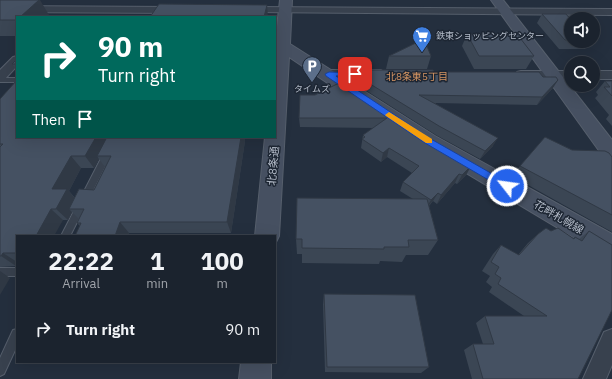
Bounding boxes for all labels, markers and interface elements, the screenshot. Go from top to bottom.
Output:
map controls [564,12,600,92]
button: sound [564,12,600,48]
supermarket icon: 鉄東ショッピングセンター [411,25,433,53]
text: 90 m [98,28,163,65]
place label: 鉄東ショッピングセンター [436,30,544,41]
icon: right [32,32,84,84]
parking icon: タイムズ [301,55,323,83]
button: search [564,56,600,92]
pin [338,57,372,91]
icon: arrive [344,63,366,85]
text: Turn right [98,64,176,87]
district label: 北8条東5丁目 [386,70,448,83]
place label: タイムズ [294,83,330,94]
icon: arrive [74,108,96,130]
text: Then [32,110,66,129]
street label: 北8条通 [264,146,282,186]
position arrow [486,165,528,207]
street label: 花畔札幌線 [532,197,586,237]
text: 22:22 [48,245,114,277]
text: 1 [150,245,164,277]
text: 100 [200,245,244,277]
text: Arrival [62,275,100,292]
text: min [146,275,168,292]
text: m [216,275,228,292]
icon: right [32,318,54,340]
text: Turn right [66,320,135,339]
text: 90 m [225,320,260,339]

